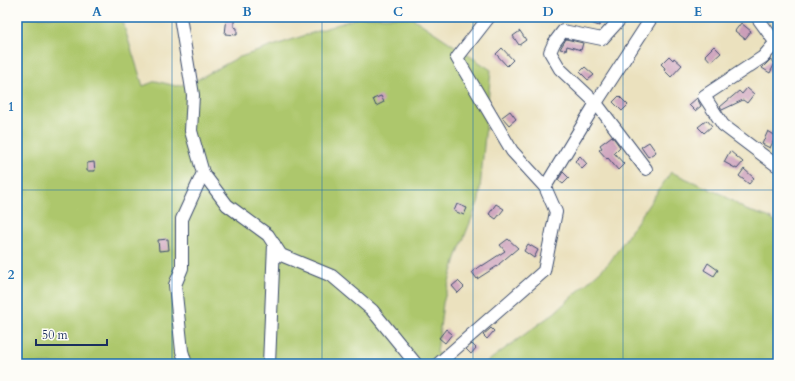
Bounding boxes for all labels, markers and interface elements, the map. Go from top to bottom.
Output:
text: A [92,3,102,21]
text: B [242,3,252,21]
text: C [393,3,403,21]
text: D [542,3,554,21]
text: E [694,3,702,21]
text: 1 [8,98,14,116]
text: 2 [8,266,15,284]
scale bar [36,321,107,347]
text: 50 m [42,327,69,343]

